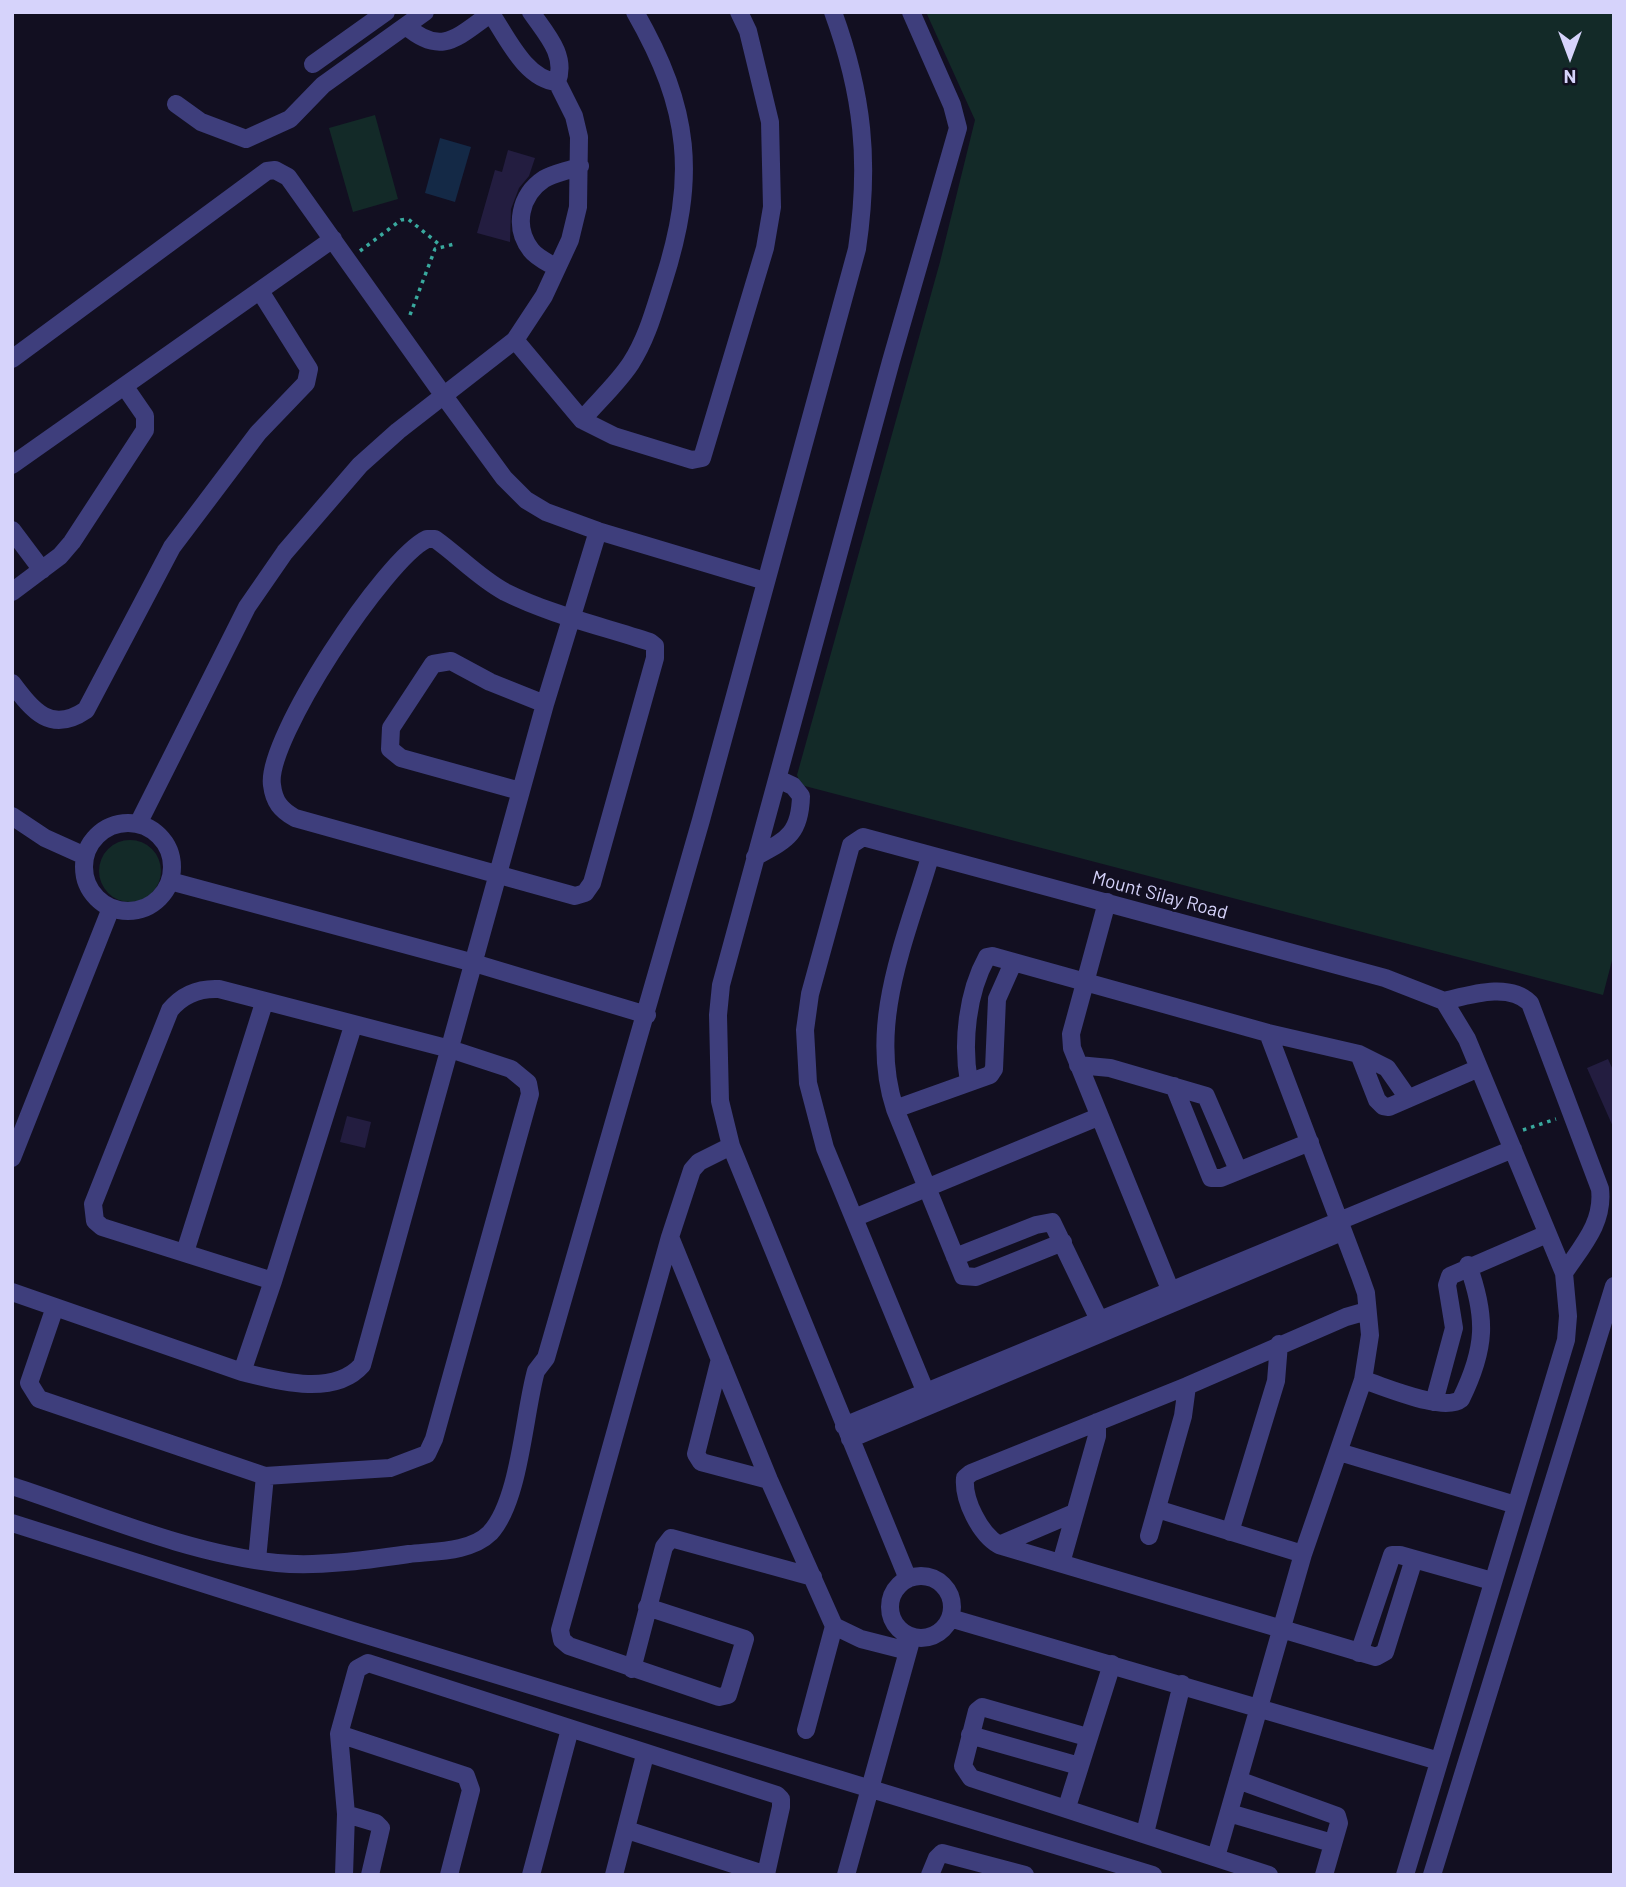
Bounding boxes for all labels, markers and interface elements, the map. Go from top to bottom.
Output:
north arrow [1535,21,1605,91]
text: N [1564,66,1576,89]
street label: Mount Silay Road [1090,866,1230,924]

